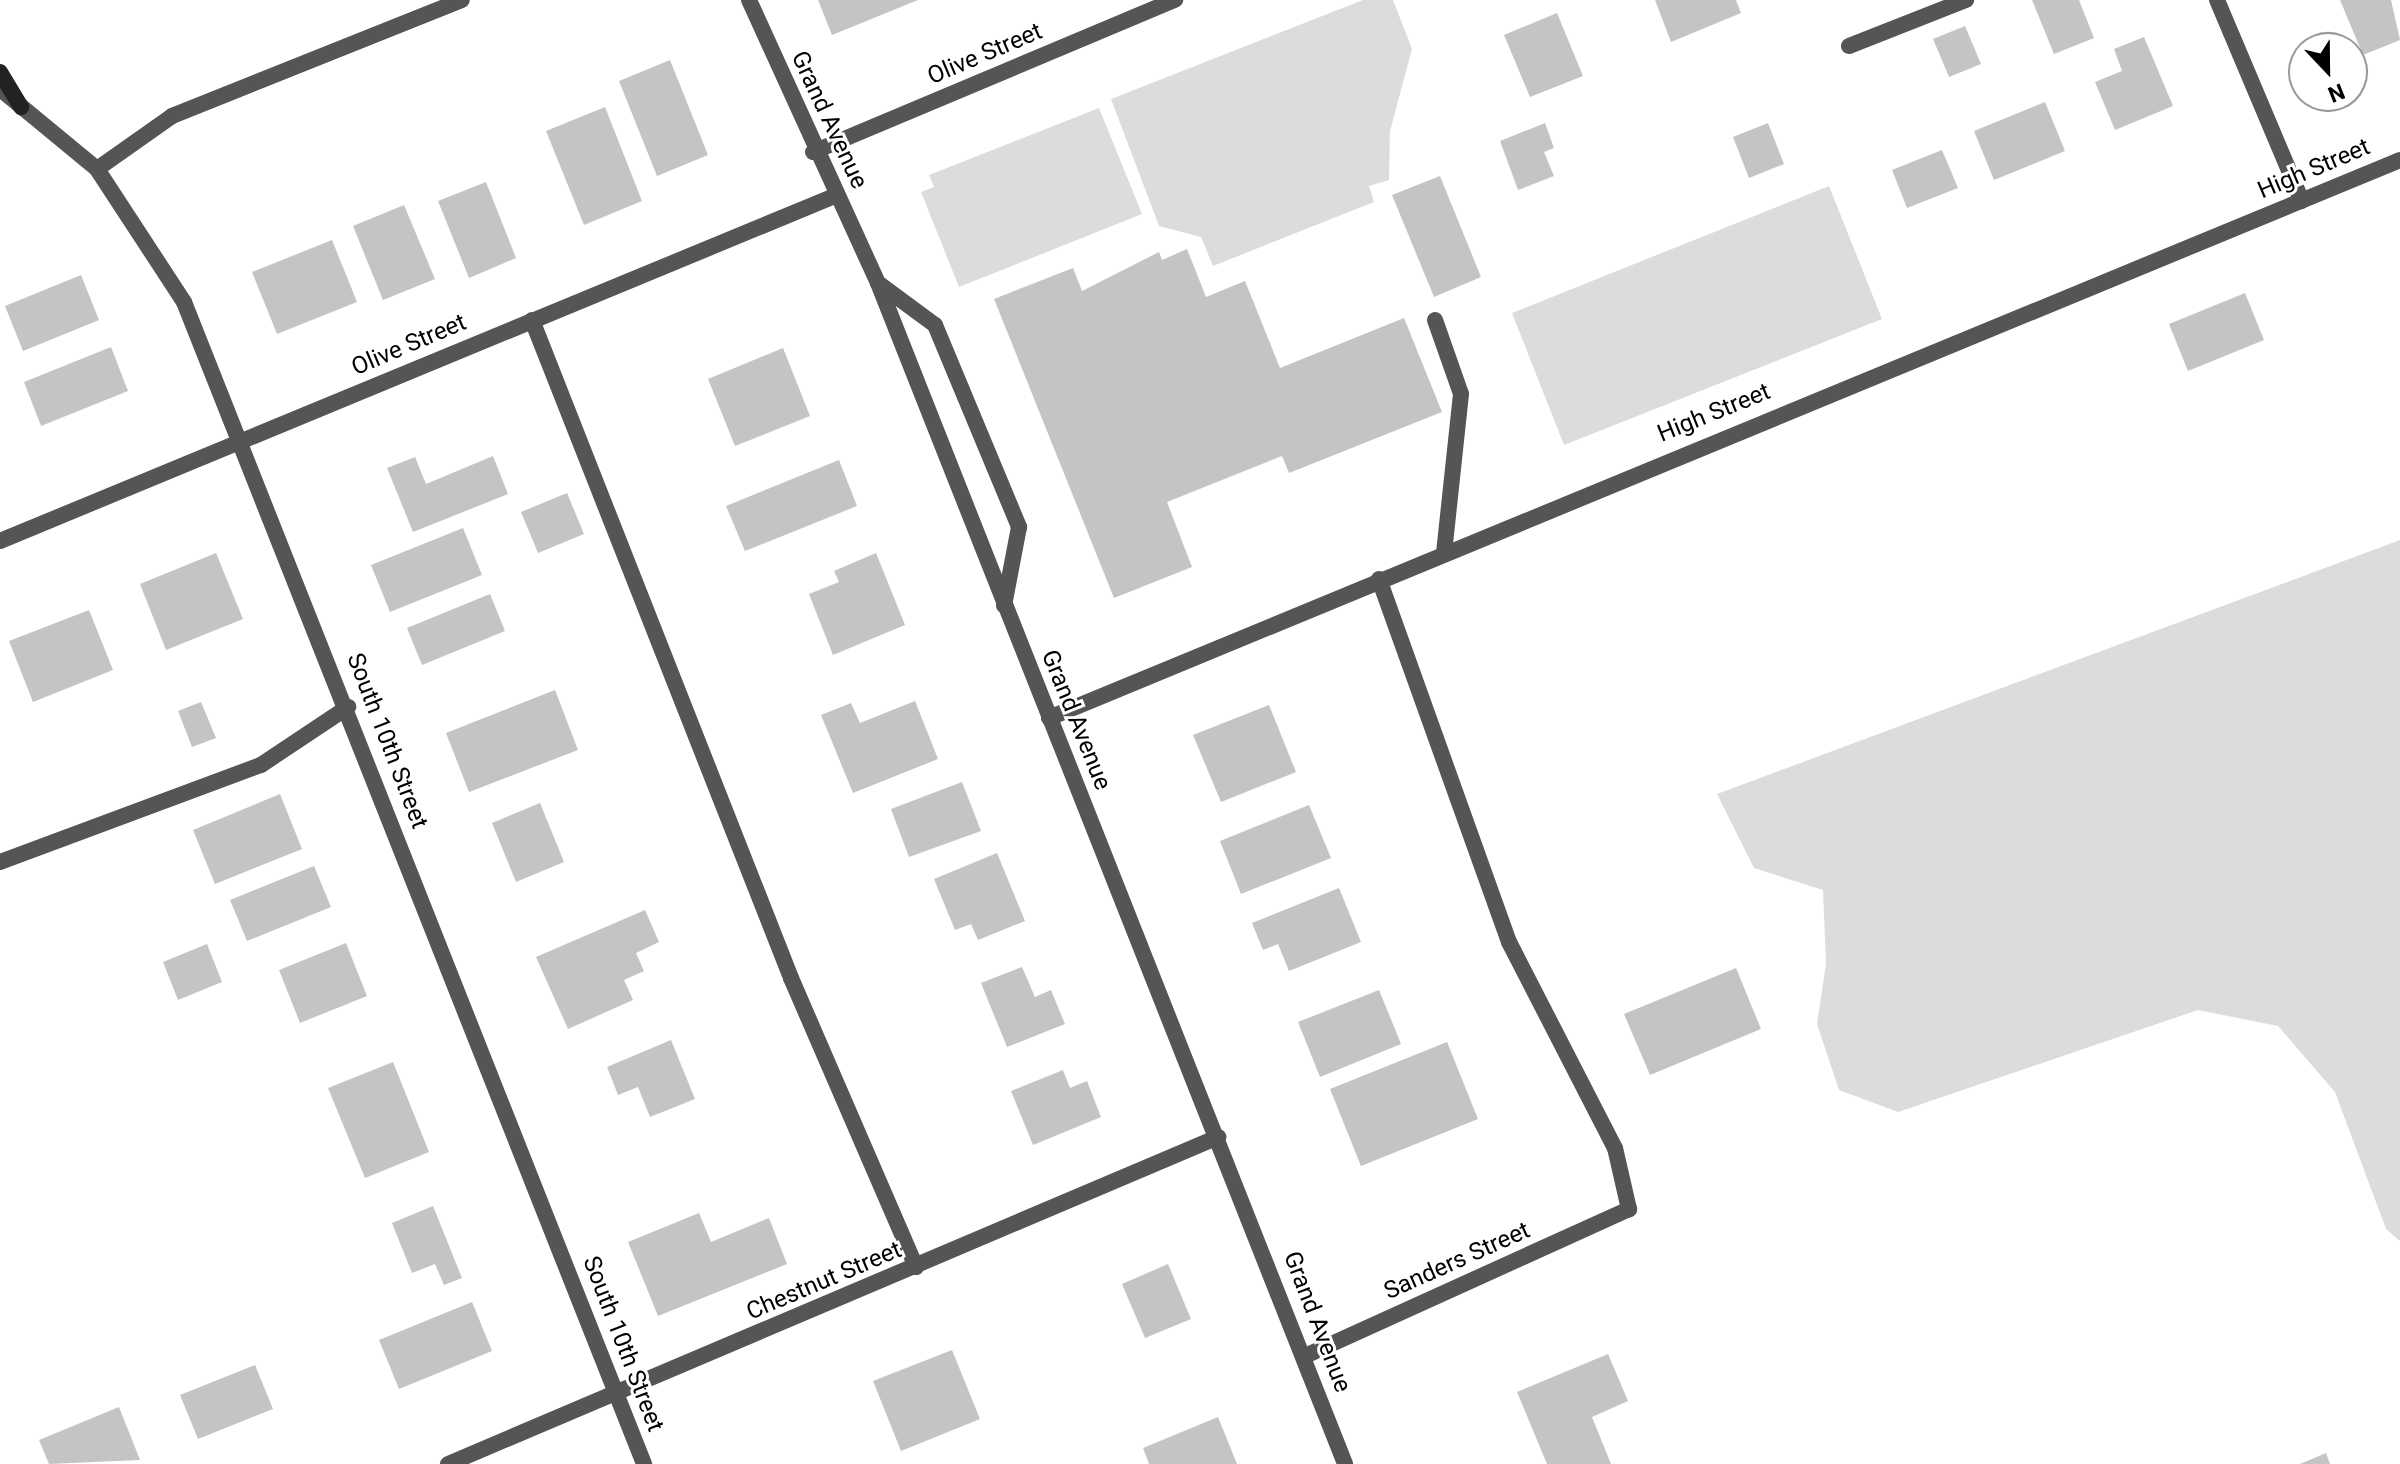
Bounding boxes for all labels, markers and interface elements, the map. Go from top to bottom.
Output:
street label: Olive Street [923,17,1047,91]
north arrow [2288,32,2368,112]
street label: Grand Avenue [785,47,873,193]
text: N [2325,78,2348,107]
street label: High Street [2254,133,2374,205]
street label: Olive Street [347,308,471,382]
street label: High Street [1653,377,1775,449]
street label: Grand Avenue [1035,646,1117,794]
street label: South 10th Street [340,649,434,833]
street label: Sanders Street [1380,1216,1534,1306]
street label: Chestnut Street [742,1235,906,1327]
street label: Grand Avenue [1277,1248,1357,1396]
street label: South 10th Street [576,1252,670,1436]

